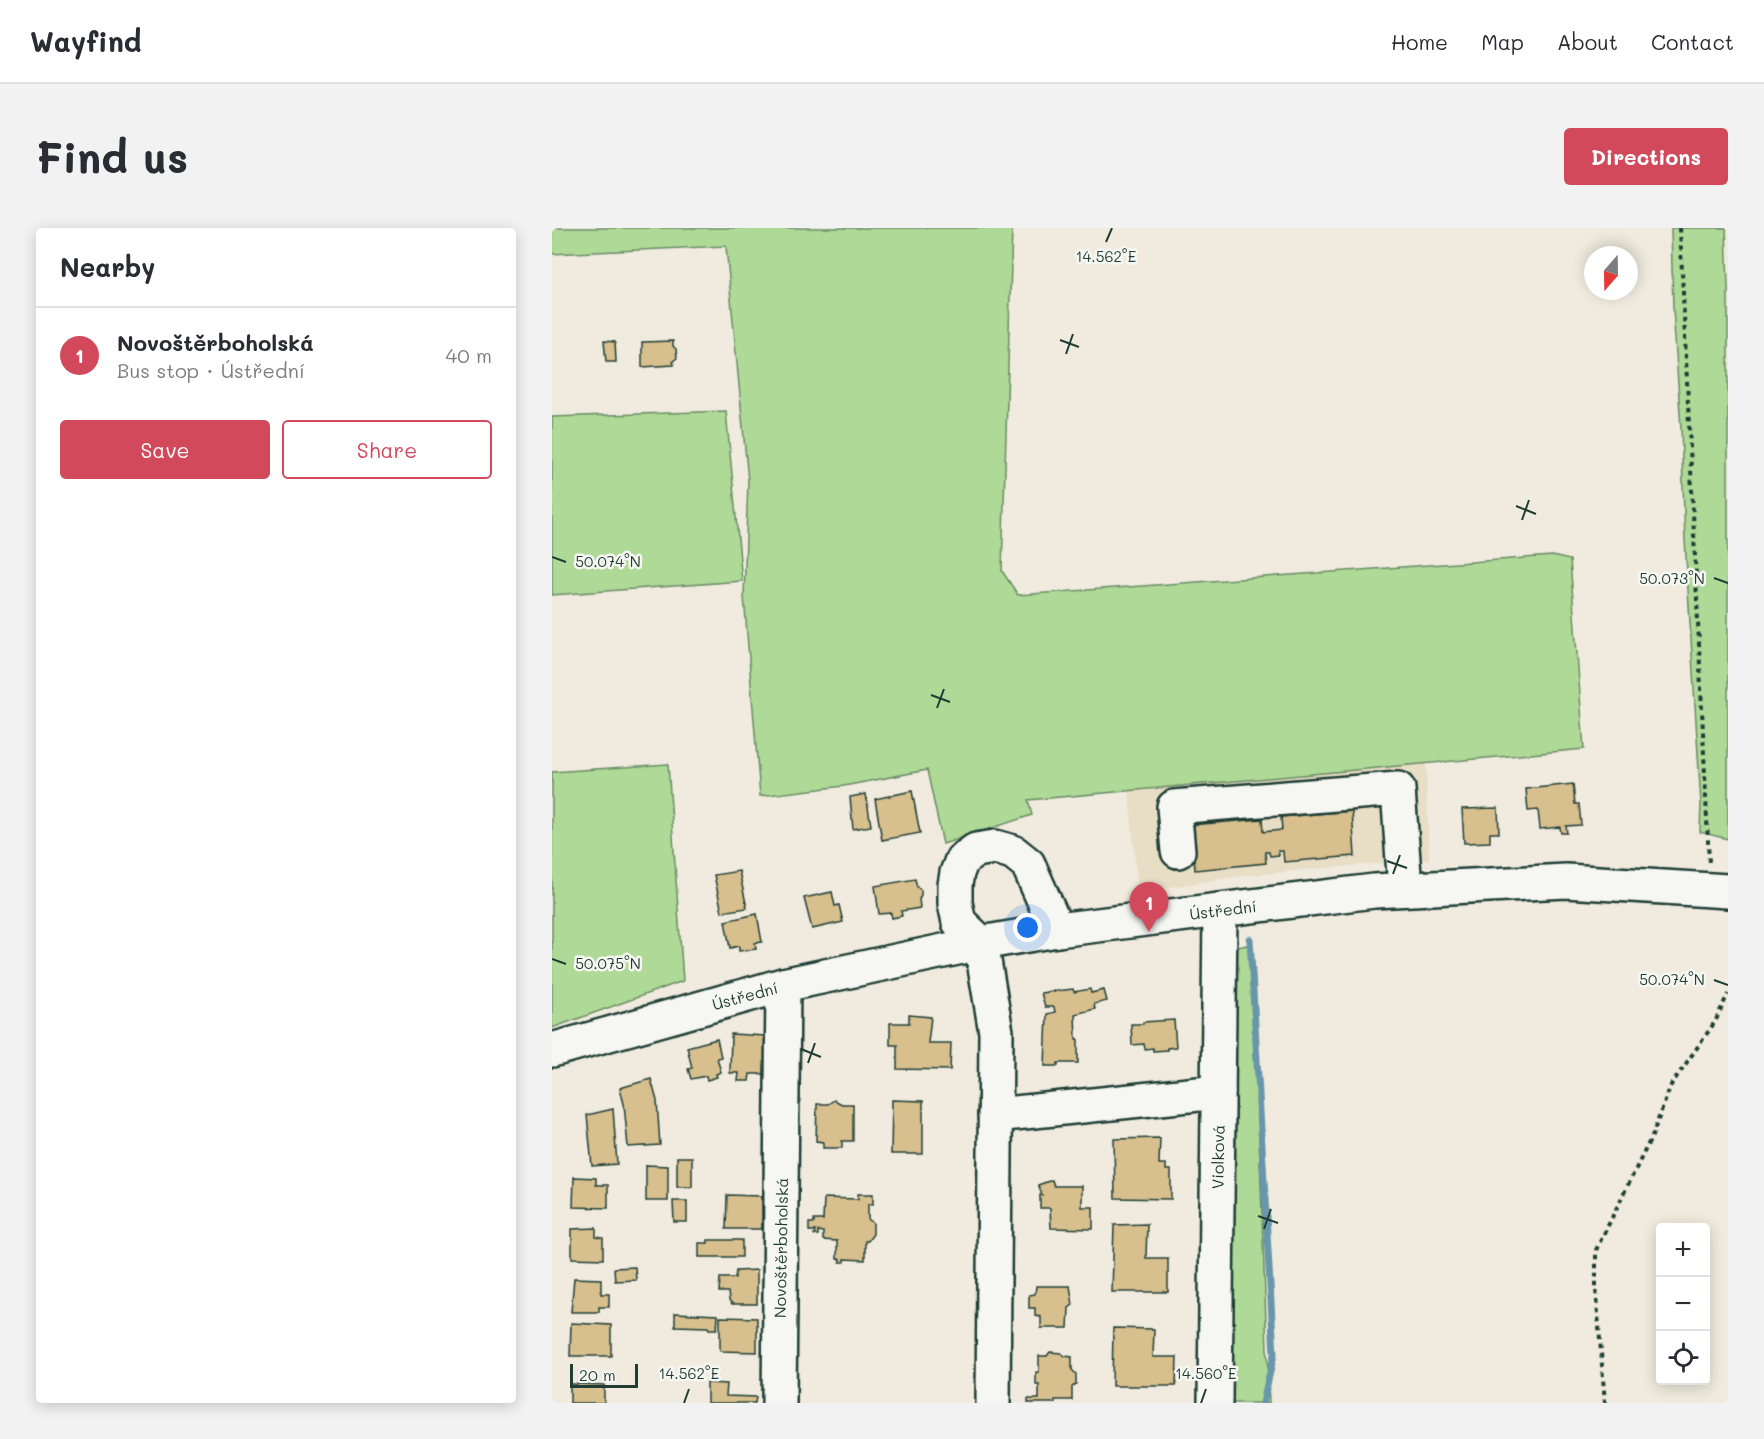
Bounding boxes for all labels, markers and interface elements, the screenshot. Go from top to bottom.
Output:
text: Wayfind [30,23,141,59]
text: Home [1391,28,1448,55]
text: Map [1481,28,1524,55]
text: About [1557,28,1618,55]
text: Contact [1651,28,1734,55]
button: Directions [1564,128,1728,185]
text: Find us [36,129,188,184]
text: 14.562°E [1076,246,1137,266]
north arrow [1584,246,1638,300]
text: Nearby [60,250,155,284]
text: Novoštěrboholská [117,328,314,357]
text: 1 [75,342,84,368]
text: 40 m [446,342,492,368]
text: Bus stop · Ústřední [117,357,305,383]
button: Save [60,420,270,479]
button: Share [282,420,492,479]
text: 50.074°N [575,551,641,571]
text: 50.073°N [1639,568,1705,588]
pin: 1 [1130,882,1168,932]
street label: Ústřední [1188,895,1258,924]
your location [1013,913,1042,942]
text: 50.075°N [575,953,641,973]
text: 50.074°N [1639,969,1705,989]
street label: Ústřední [710,977,780,1014]
street label: Violková [1206,1125,1229,1189]
street label: Novoštěrboholská [769,1178,792,1318]
map controls [1656,1223,1710,1385]
button: + [1656,1223,1710,1277]
button: − [1656,1277,1710,1331]
button: locate [1656,1331,1710,1385]
scale bar [570,1361,638,1388]
text: 14.562°E [659,1363,720,1383]
text: 14.560°E [1175,1363,1237,1383]
text: 20 m [579,1364,616,1385]

